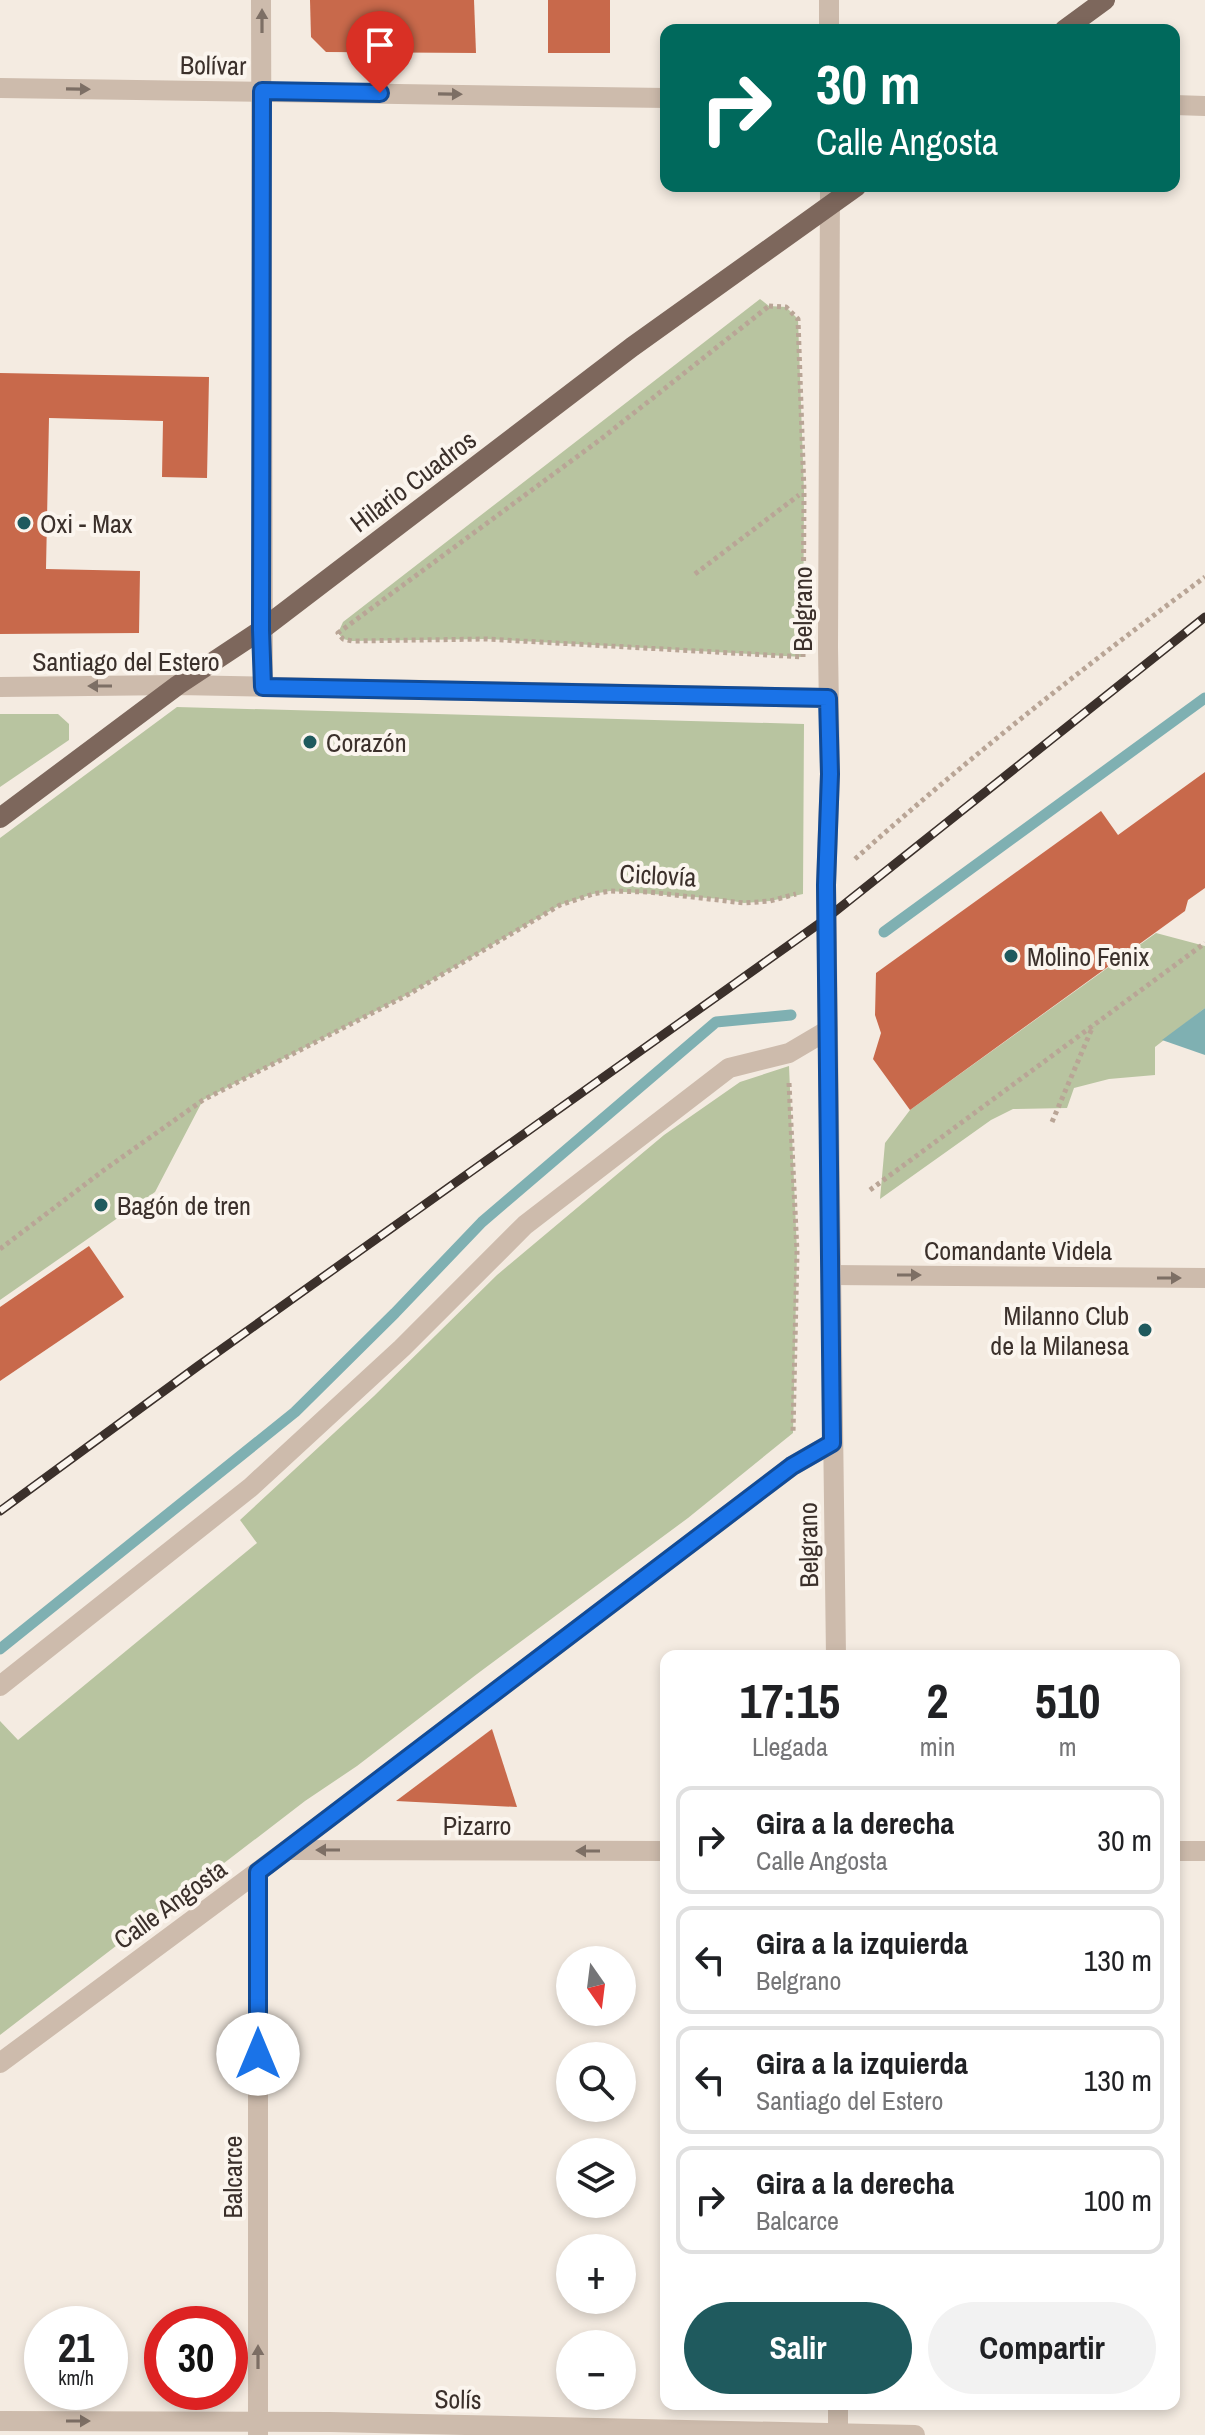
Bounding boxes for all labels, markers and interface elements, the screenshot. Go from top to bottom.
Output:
one-way arrow [256,8,268,33]
pin [346,11,414,93]
icon: arrive [358,23,402,67]
text: 30 m [816,46,921,121]
street label: Bolívar [180,47,246,83]
icon: right [684,56,788,160]
one-way arrow [66,82,91,95]
one-way arrow [438,88,463,100]
text: Calle Angosta [816,118,998,166]
street label: Hilario Cuadros [343,422,483,540]
place label: Oxi - Max [40,506,133,541]
marker: Oxi - Max [15,514,33,532]
street label: Belgrano [785,566,820,652]
street label: Santiago del Estero [32,644,220,679]
one-way arrow [87,680,112,692]
place label: Corazón [326,725,407,760]
marker: Corazón [301,733,319,751]
street label: Ciclovía [619,856,698,894]
place label: Molino Fenix [1027,939,1150,974]
marker: Molino Fenix [1002,947,1020,965]
place label: Bagón de tren [117,1188,251,1223]
marker: Bagón de tren [92,1196,110,1214]
street label: Comandante Videla [924,1233,1112,1268]
one-way arrow [897,1269,922,1281]
one-way arrow [1157,1271,1182,1284]
place label: Milanno Club de la Milanesa [990,1298,1129,1363]
marker: Milanno Club de la Milanesa [1136,1321,1154,1339]
street label: Belgrano [790,1502,826,1588]
text: 17:15 [740,1668,840,1733]
text: 2 [927,1668,948,1733]
text: 510 [1035,1668,1100,1733]
text: Llegada [752,1729,828,1764]
text: min [920,1729,955,1764]
text: m [1059,1729,1077,1764]
text: Gira a la derecha [756,1803,954,1843]
street label: Pizarro [443,1808,511,1843]
icon: right [688,1818,732,1862]
text: 30 m [1097,1820,1152,1860]
text: Calle Angosta [756,1843,888,1878]
one-way arrow [315,1844,340,1856]
one-way arrow [575,1845,600,1857]
street label: Calle Angosta [106,1851,234,1957]
text: Gira a la izquierda [756,1923,968,1963]
icon: left [688,1938,732,1982]
text: 130 m [1084,1940,1152,1980]
north arrow [556,1946,636,2026]
map controls [556,1946,636,2410]
text: Belgrano [756,1963,841,1998]
position arrow [216,2012,300,2096]
button: search [556,2042,636,2122]
text: Gira a la izquierda [756,2043,968,2083]
icon: left [688,2058,732,2102]
text: 130 m [1084,2060,1152,2100]
text: Santiago del Estero [756,2083,943,2118]
street label: Balcarce [215,2136,250,2218]
button: layers [556,2138,636,2218]
text: Gira a la derecha [756,2163,954,2203]
icon: right [688,2178,732,2222]
text: 100 m [1084,2180,1152,2220]
text: Balcarce [756,2203,839,2238]
button: + [556,2234,636,2314]
button: Salir [684,2302,912,2394]
button: Compartir [928,2302,1156,2394]
speed limit sign: 30 [144,2306,248,2410]
text: 21 [58,2321,94,2374]
button: − [556,2330,636,2410]
one-way arrow [252,2344,264,2369]
text: km/h [58,2364,94,2391]
street label: Solís [434,2381,482,2417]
one-way arrow [66,2415,91,2427]

